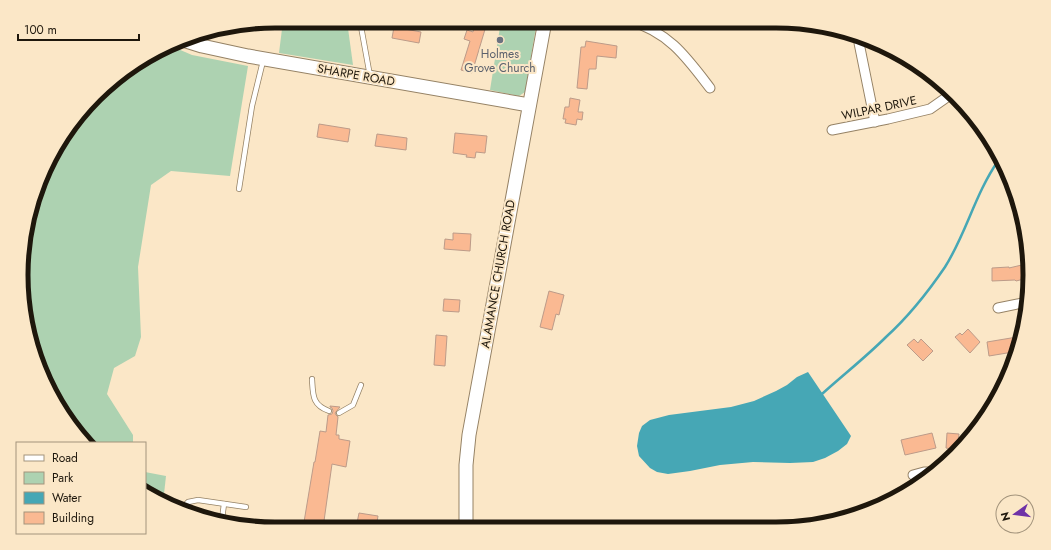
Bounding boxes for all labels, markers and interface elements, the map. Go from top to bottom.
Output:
scale bar [18,16,139,42]
text: 100 m [24,21,57,39]
marker: Holmes Grove Church [495,35,505,45]
place label: Holmes Grove Church [464,45,536,77]
street label: SHARPE ROAD [316,59,396,91]
street label: WILPAR DRIVE [840,91,918,125]
street label: ALAMANCE CHURCH ROAD [476,198,520,350]
legend [16,442,146,534]
text: Road [52,449,78,467]
text: Park [52,469,74,487]
text: Water [52,489,83,507]
north arrow [995,494,1035,534]
text: Building [52,509,94,527]
text: N [996,510,1014,523]

